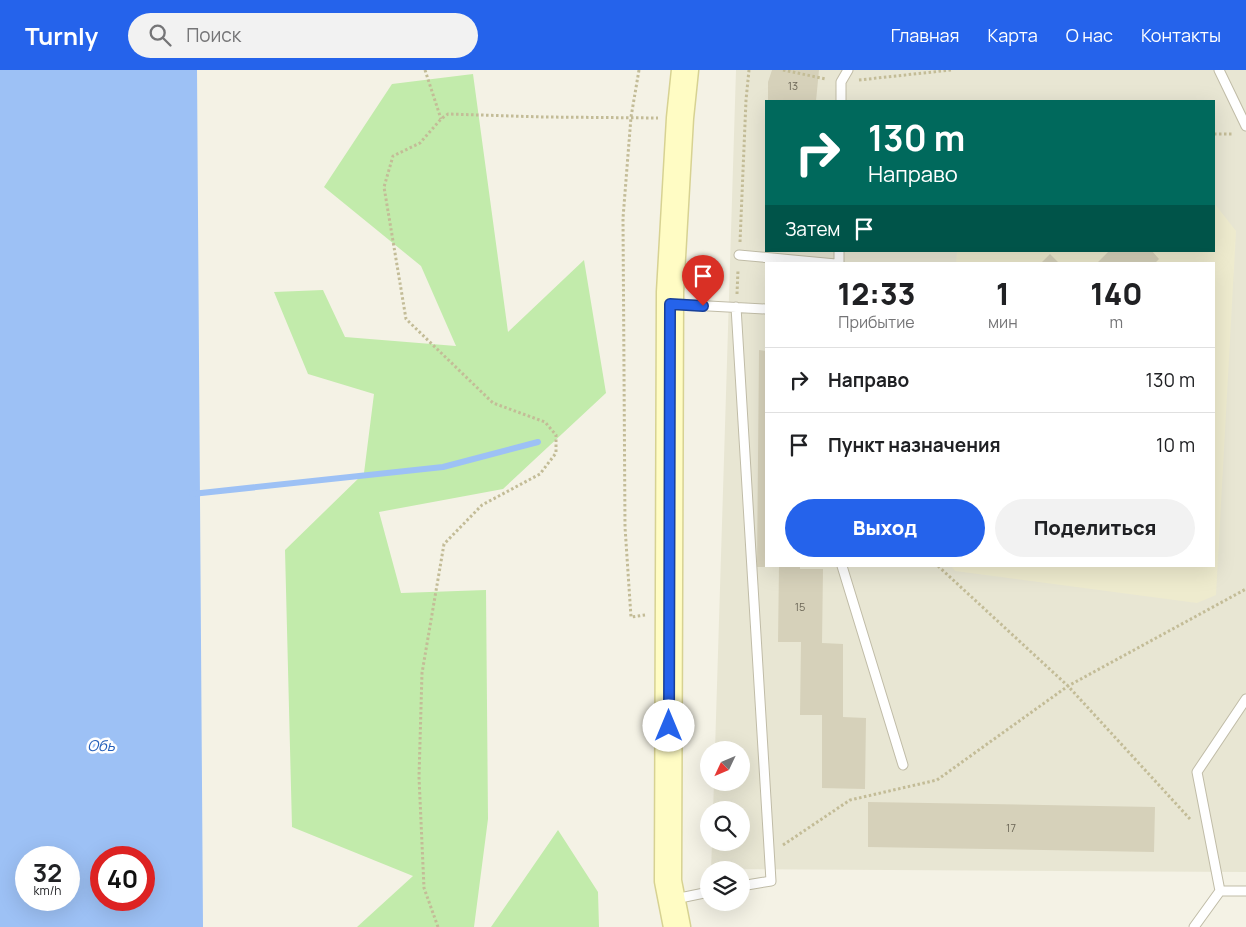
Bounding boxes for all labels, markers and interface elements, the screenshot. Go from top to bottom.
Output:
search box [128,13,478,58]
text: Turnly [25,19,98,52]
icon: search [146,21,174,49]
text: Поиск [186,22,241,48]
text: Главная [891,23,960,47]
text: Карта [988,23,1038,47]
text: О нас [1066,23,1113,47]
text: Контакты [1141,23,1221,47]
house number: 13 [788,78,798,93]
text: 130 m [868,114,965,162]
icon: right [785,120,850,185]
text: Направо [868,159,958,189]
icon: arrive [850,215,878,243]
text: Затем [785,216,840,242]
pin [682,255,724,306]
icon: arrive [689,262,717,290]
text: 12:33 [838,273,915,314]
text: 1 [996,273,1010,314]
text: 140 [1090,273,1142,314]
text: Прибытие [838,311,915,333]
text: мин [988,311,1018,333]
text: m [1110,311,1123,333]
icon: right [785,366,813,394]
text: Направо [828,367,909,393]
text: 130 m [1146,367,1195,393]
icon: arrive [785,431,813,459]
text: Пункт назначения [828,432,1001,458]
text: 10 m [1156,432,1195,458]
button: Выход [785,499,985,557]
button: Поделиться [995,499,1195,557]
house number: 15 [795,599,805,614]
position arrow [642,699,694,751]
water label: Обь [87,735,116,756]
north arrow [700,741,750,791]
map controls [700,741,750,911]
button: search [700,801,750,851]
house number: 17 [1006,820,1016,835]
speed limit sign: 40 [90,846,155,911]
text: 32 [33,855,62,890]
button: layers [700,861,750,911]
text: km/h [34,882,61,899]

